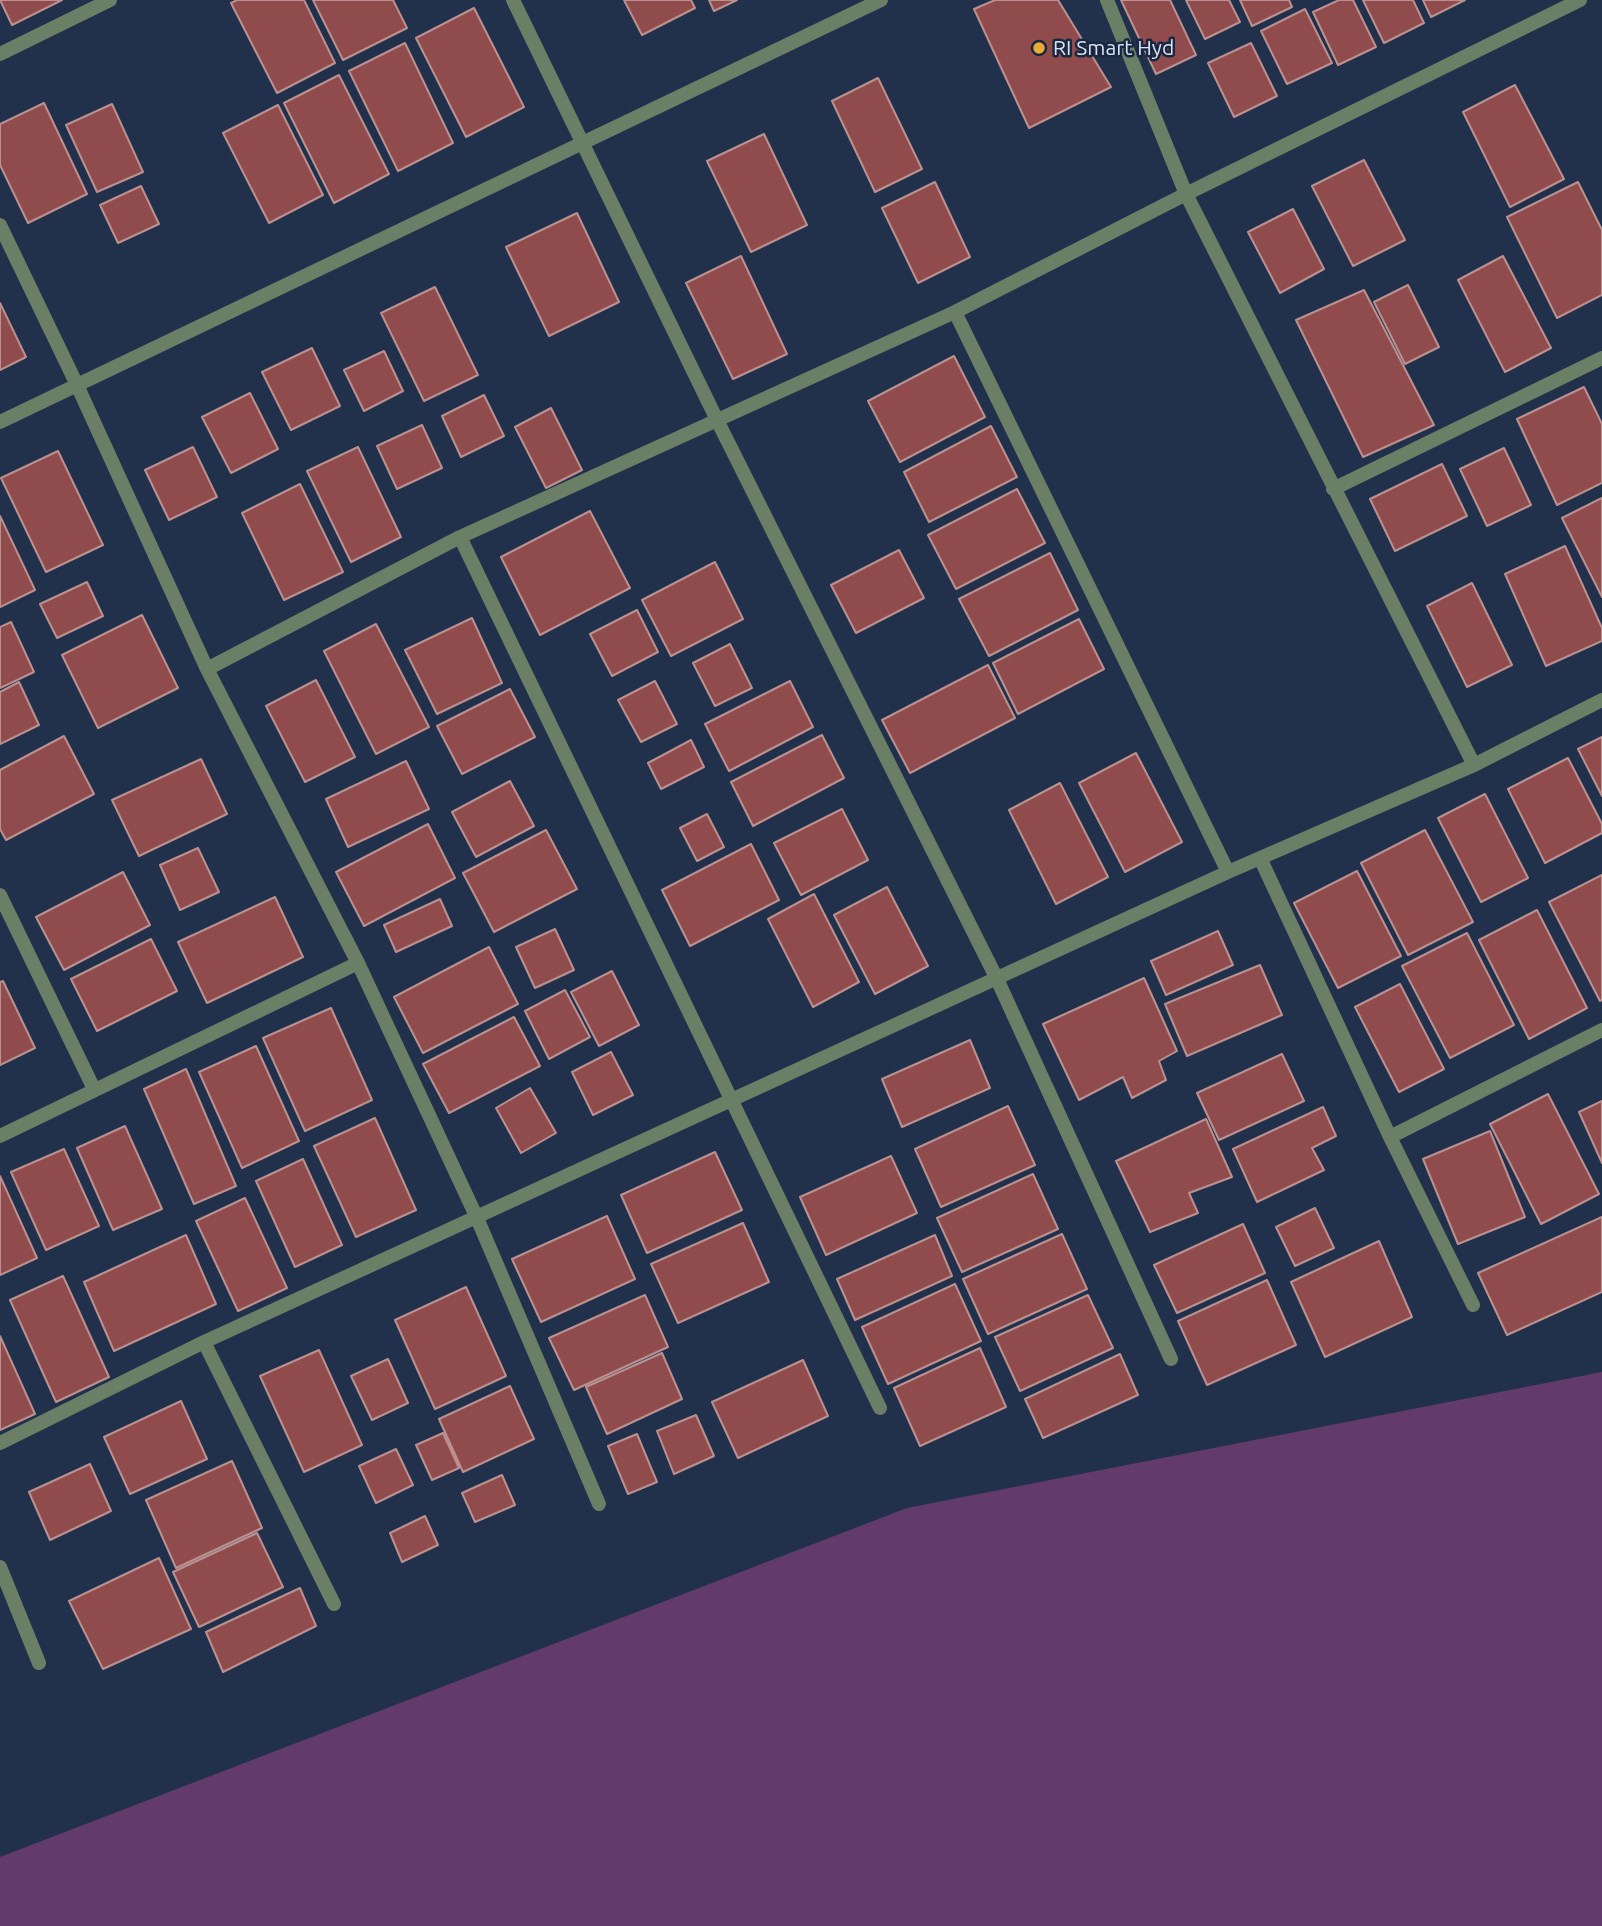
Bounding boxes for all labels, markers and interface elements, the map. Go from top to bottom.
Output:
place label: RI Smart Hyd [1053,35,1174,61]
marker: RI Smart Hyd [1031,40,1047,56]

